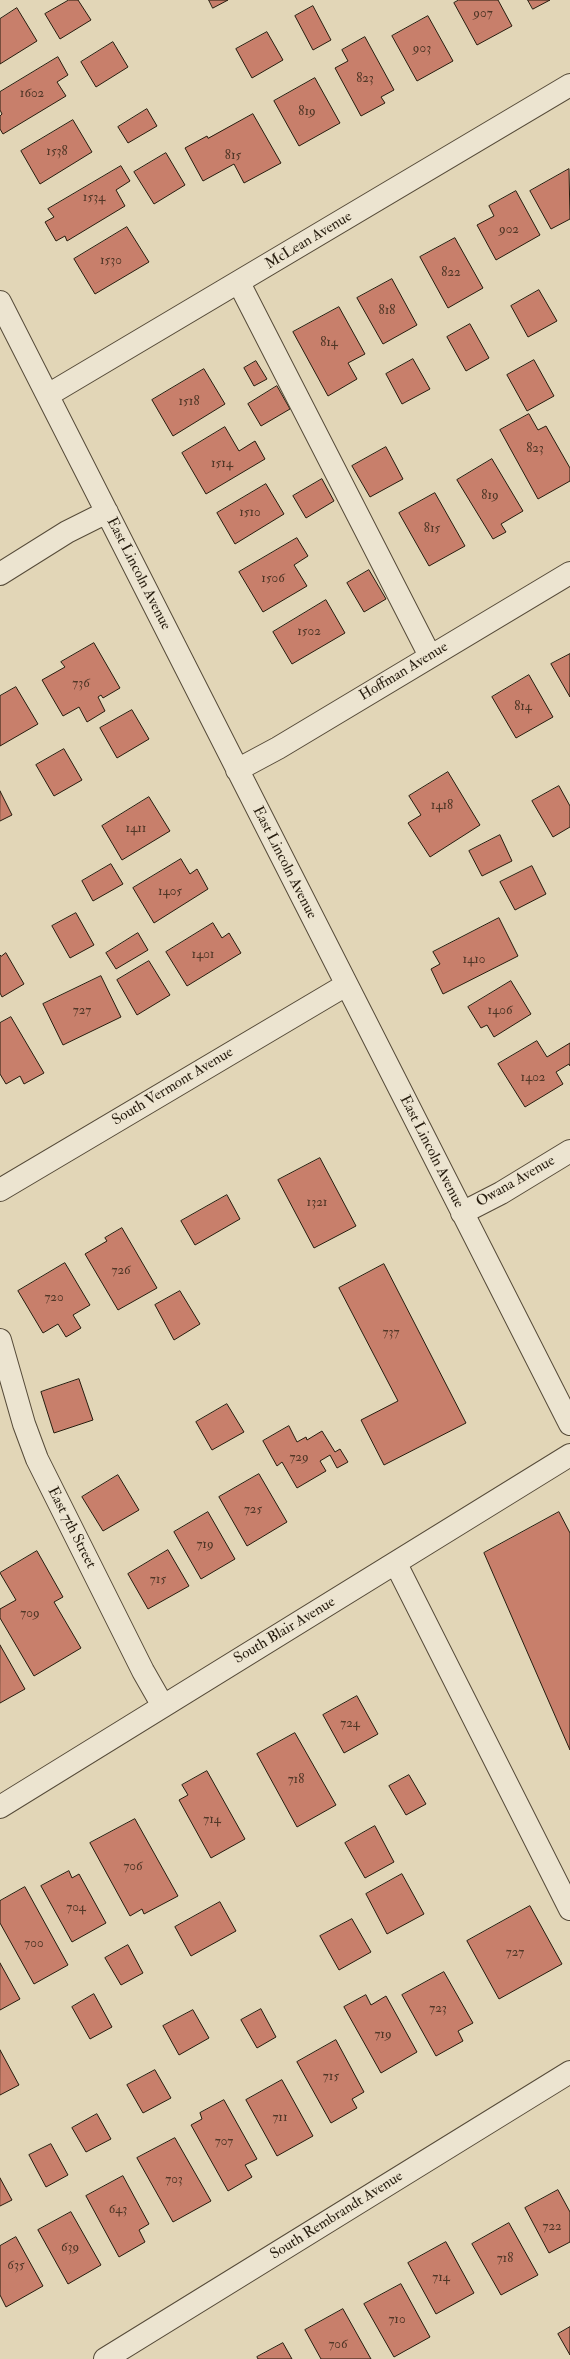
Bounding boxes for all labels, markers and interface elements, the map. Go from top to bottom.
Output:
house number: 907 [473,6,493,22]
house number: 903 [413,41,431,57]
house number: 823 [356,71,374,87]
house number: 1602 [20,86,44,102]
house number: 819 [298,104,316,120]
house number: 1538 [46,144,68,160]
house number: 815 [225,148,241,164]
house number: 1534 [83,190,105,206]
street label: McLean Avenue [262,208,356,274]
house number: 902 [499,222,519,238]
house number: 1530 [100,253,122,269]
house number: 822 [441,265,461,281]
house number: 818 [379,303,395,319]
house number: 814 [320,335,338,351]
house number: 1518 [178,394,200,410]
house number: 823 [526,441,544,457]
house number: 1514 [211,456,233,472]
house number: 819 [481,488,499,504]
house number: 1510 [239,505,261,521]
street label: East Lincoln Avenue [102,515,174,633]
house number: 815 [424,521,440,537]
house number: 1506 [261,571,285,587]
house number: 1502 [297,624,321,640]
street label: Hoffman Avenue [357,639,451,705]
house number: 736 [72,676,90,692]
house number: 814 [514,699,532,715]
house number: 1418 [431,798,453,814]
street label: East Lincoln Avenue [248,804,320,922]
house number: 1411 [126,821,146,837]
house number: 1405 [158,884,182,900]
house number: 1401 [192,947,214,963]
house number: 1410 [463,952,485,968]
house number: 727 [73,1003,91,1019]
house number: 1406 [488,1003,512,1019]
street label: South Vermont Avenue [109,1044,237,1130]
house number: 1402 [521,1070,545,1086]
street label: East Lincoln Avenue [395,1093,467,1211]
street label: Owana Avenue [473,1152,559,1212]
house number: 1321 [307,1195,327,1211]
house number: 726 [111,1263,131,1279]
house number: 720 [44,1290,64,1306]
house number: 737 [383,1325,399,1341]
house number: 729 [289,1450,309,1466]
street label: East 7th Street [43,1484,99,1572]
house number: 725 [244,1502,262,1518]
house number: 719 [196,1537,214,1553]
house number: 715 [150,1572,166,1588]
street label: South Blair Avenue [231,1594,339,1668]
house number: 709 [20,1606,40,1622]
house number: 724 [340,1716,360,1732]
house number: 718 [288,1772,304,1788]
house number: 714 [203,1812,221,1828]
house number: 706 [123,1859,143,1875]
house number: 704 [66,1900,86,1916]
house number: 700 [24,1936,44,1952]
house number: 727 [506,1945,524,1961]
house number: 723 [429,2001,447,2017]
house number: 719 [374,2027,392,2043]
house number: 715 [323,2069,339,2085]
house number: 711 [272,2110,288,2126]
house number: 707 [215,2134,233,2150]
street label: South Rembrandt Avenue [267,2168,407,2264]
house number: 703 [165,2172,183,2188]
house number: 643 [109,2202,127,2218]
house number: 722 [542,2219,562,2235]
house number: 639 [61,2240,79,2256]
house number: 718 [497,2251,513,2267]
house number: 635 [7,2258,25,2274]
house number: 714 [432,2270,450,2286]
house number: 710 [388,2312,406,2328]
house number: 706 [328,2337,348,2353]

